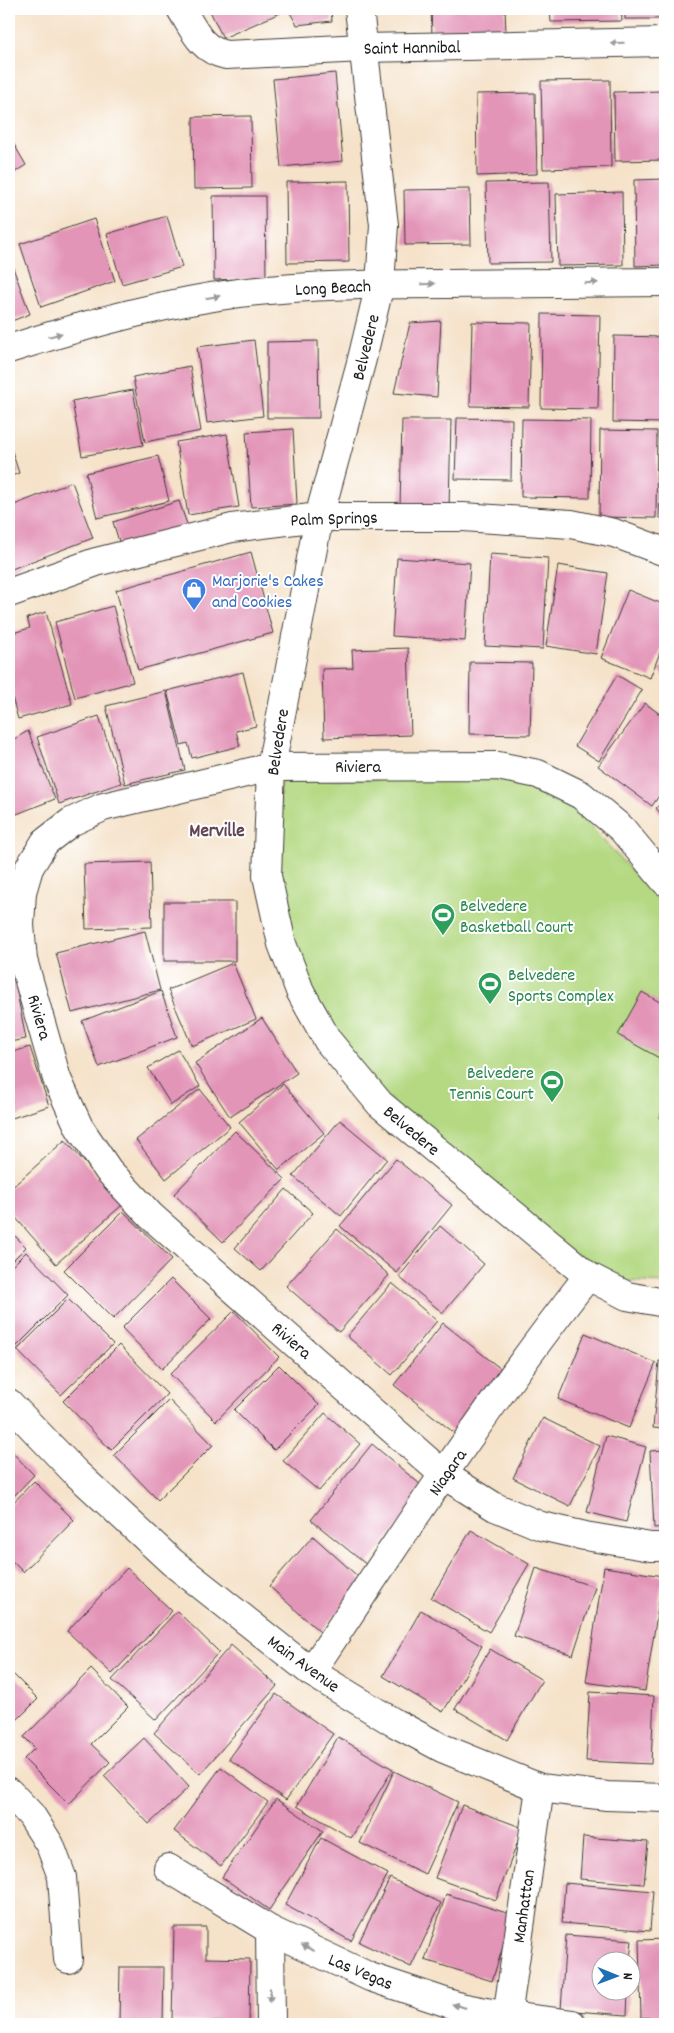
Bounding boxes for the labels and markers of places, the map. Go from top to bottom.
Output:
place label: Marjorie's Cakes and Cookies [212,570,324,616]
shop icon: Marjorie's Cakes and Cookies [181,577,207,611]
place label: Belvedere Basketball Court [460,895,574,941]
sports icon: Belvedere Basketball Court [430,902,456,936]
place label: Belvedere Sports Complex [508,964,614,1010]
sports icon: Belvedere Sports Complex [477,971,503,1005]
place label: Belvedere Tennis Court [449,1062,534,1108]
sports icon: Belvedere Tennis Court [539,1069,565,1103]

